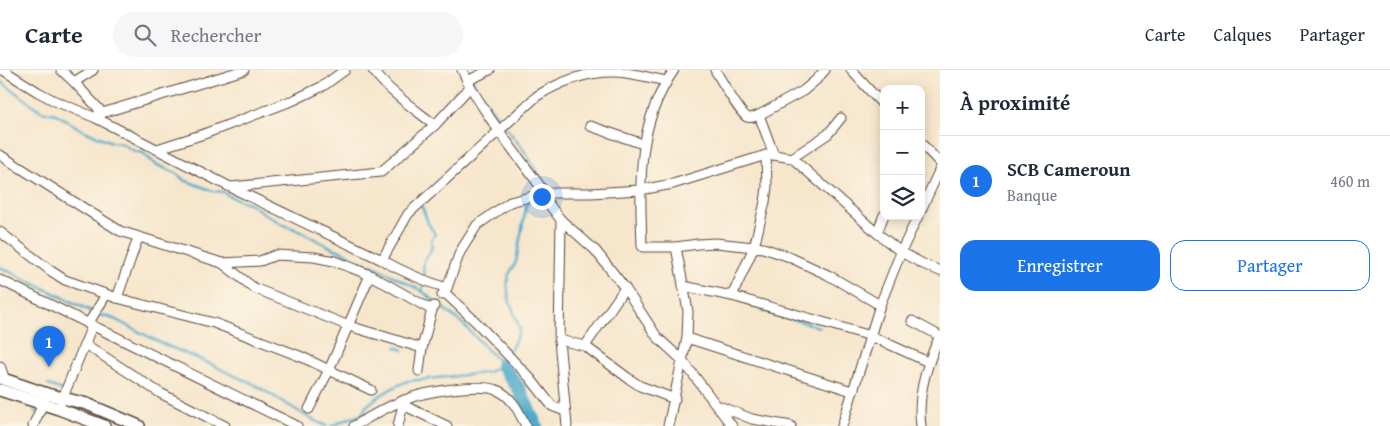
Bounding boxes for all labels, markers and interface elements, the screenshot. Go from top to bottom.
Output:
search box [113,12,463,57]
text: Carte [25,17,83,52]
icon: search [131,21,159,49]
text: Rechercher [171,21,261,49]
text: Carte [1145,21,1186,48]
text: Calques [1214,21,1272,48]
text: Partager [1300,21,1365,48]
map controls [880,85,925,220]
button: + [880,85,925,130]
text: À proximité [960,87,1070,118]
button: − [880,130,925,175]
text: SCB Cameroun [1007,155,1130,183]
text: 1 [972,169,980,193]
text: 460 m [1330,169,1370,193]
button: layers [880,175,925,220]
text: Banque [1007,183,1057,207]
your location [529,184,555,210]
button: Enregistrer [960,240,1160,291]
button: Partager [1170,240,1370,291]
pin: 1 [33,326,65,367]

